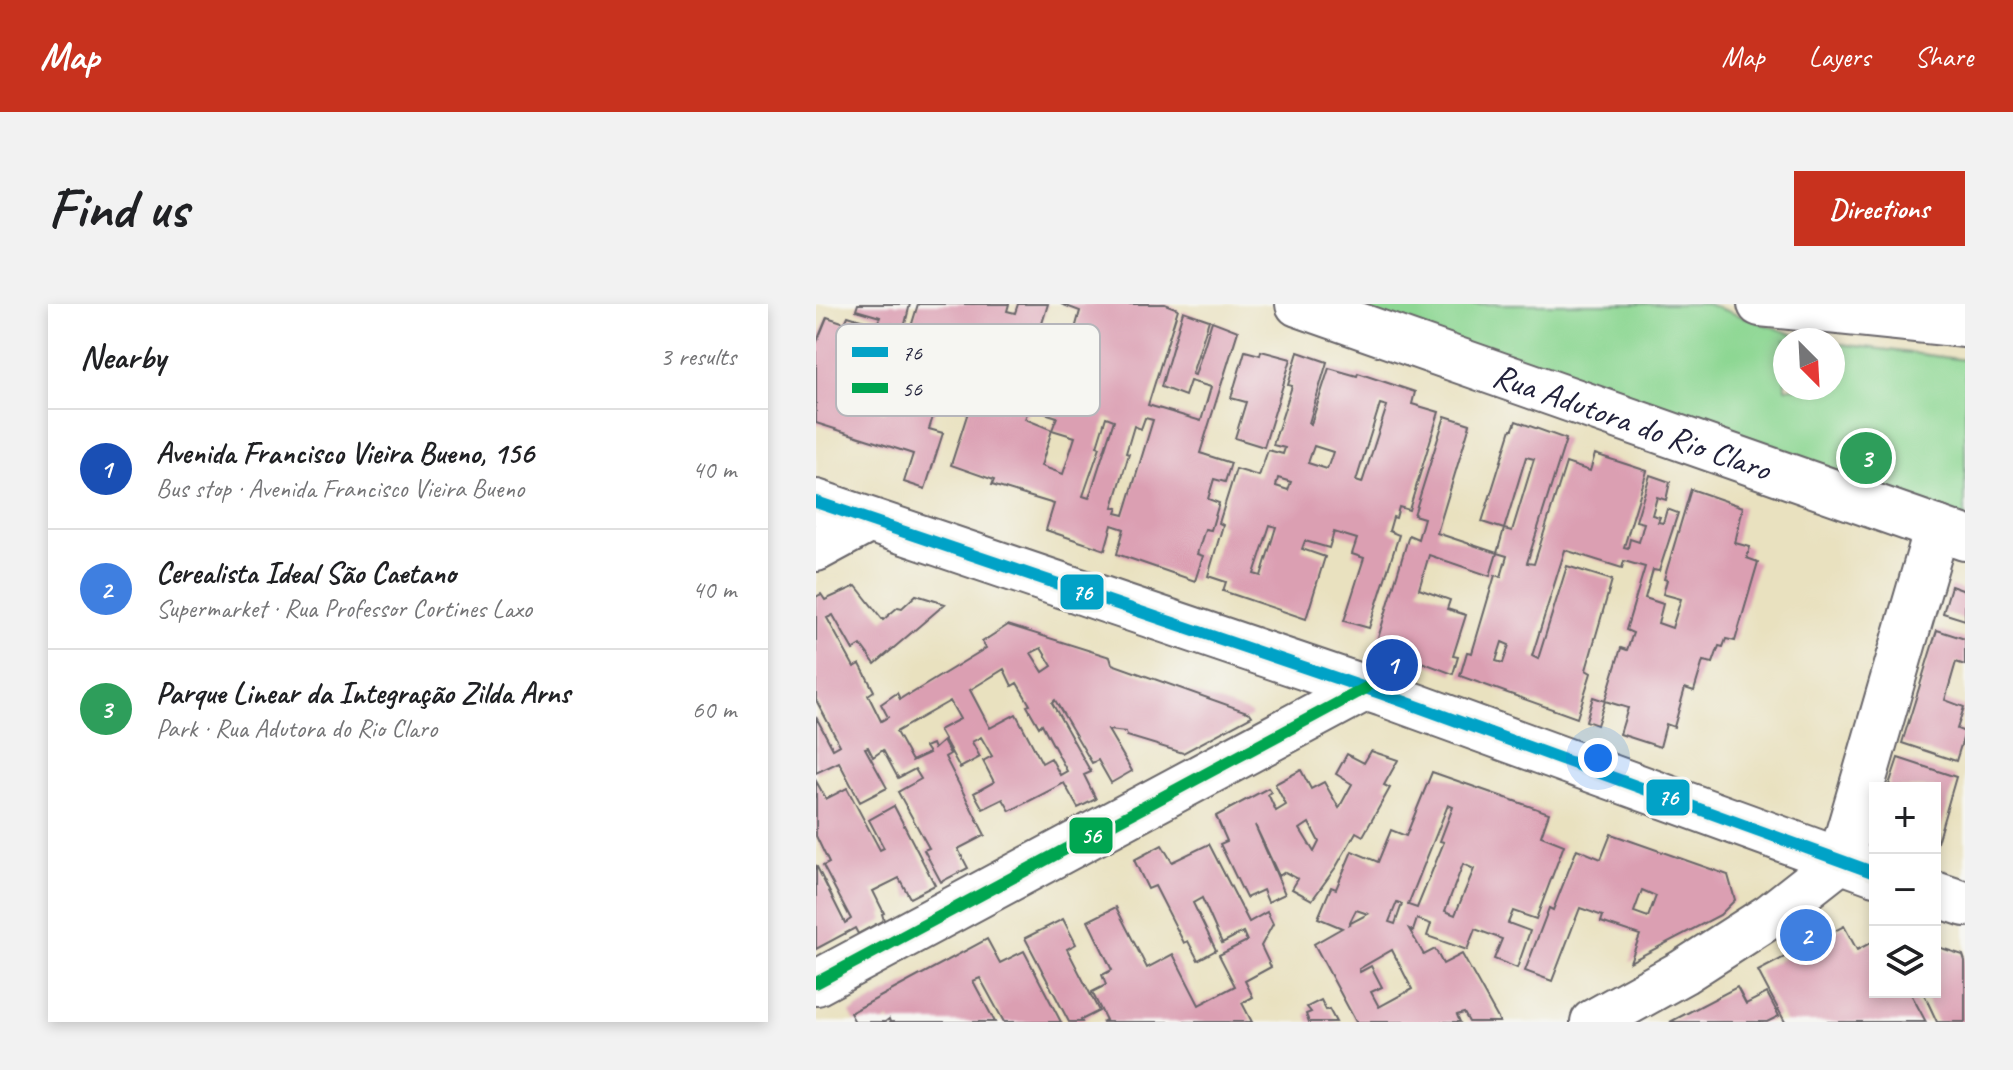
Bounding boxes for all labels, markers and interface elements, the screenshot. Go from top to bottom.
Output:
text: Map [40,33,99,80]
text: Map [1722,39,1765,74]
text: Layers [1809,39,1870,74]
text: Share [1914,39,1973,74]
button: Directions [1794,171,1965,246]
text: Find us [48,173,188,244]
legend [836,324,1100,416]
north arrow [1773,328,1845,400]
text: Nearby [80,335,166,378]
text: 76 [902,339,923,367]
text: 3 results [660,340,736,373]
street label: Rua Adutora do Rio Claro [1488,353,1778,490]
text: 56 [902,375,923,403]
pin: 3 [1840,428,1892,488]
text: Avenida Francisco Vieira Bueno, 156 [156,434,534,472]
text: 1 [100,453,112,486]
text: 40 m [692,453,736,486]
text: Bus stop · Avenida Francisco Vieira Bueno [156,472,524,505]
text: Cerealista Ideal São Caetano [156,554,456,592]
text: 2 [100,573,112,606]
text: 40 m [692,573,736,606]
line badge: 76 [1059,573,1105,611]
text: 76 [1072,579,1094,607]
text: Supermarket · Rua Professor Cortines Laxo [156,592,532,625]
pin: 1 [1366,635,1418,695]
text: Parque Linear da Integração Zilda Arns [156,674,570,712]
text: 3 [100,693,112,726]
text: 60 m [692,693,736,726]
text: Park · Rua Adutora do Rio Claro [156,712,437,745]
your location [1578,738,1618,778]
line badge: 76 [1645,778,1691,817]
map controls [1869,782,1941,998]
button: + [1869,782,1941,854]
text: 76 [1658,784,1680,812]
line badge: 56 [1068,816,1114,855]
text: 56 [1081,822,1103,850]
button: − [1869,854,1941,926]
pin: 2 [1780,905,1832,965]
button: layers [1869,926,1941,998]

